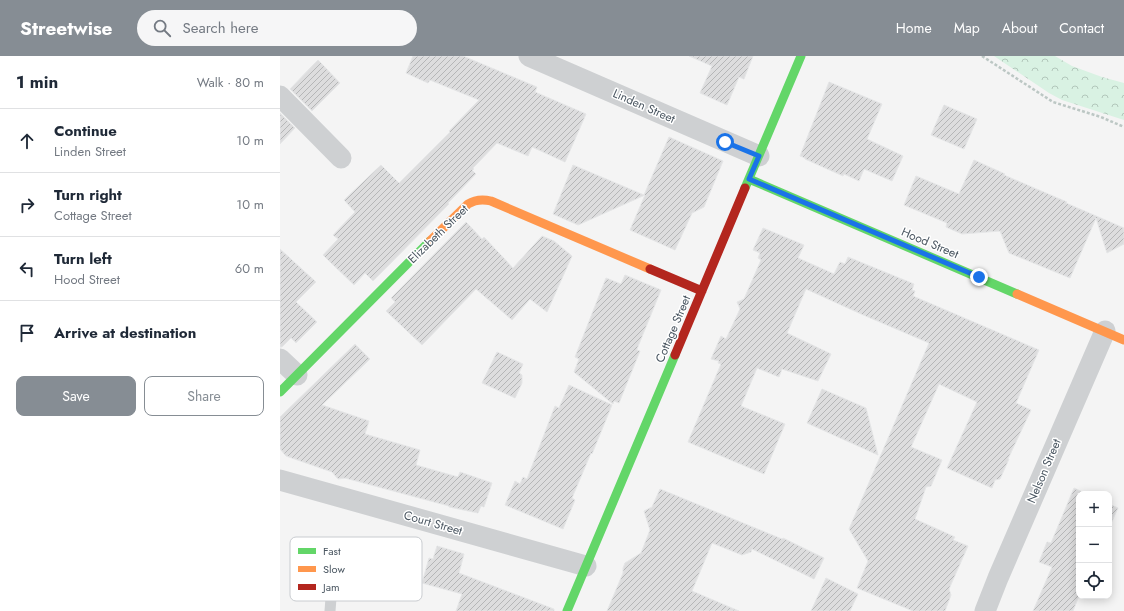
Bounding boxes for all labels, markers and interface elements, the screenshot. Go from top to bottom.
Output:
search box [137,10,417,46]
text: Streetwise [20,15,113,42]
icon: search [151,17,173,39]
text: Search here [183,17,258,39]
text: Home [896,18,932,38]
text: Map [954,18,980,38]
text: About [1002,18,1037,38]
text: Contact [1059,18,1104,38]
text: 1 min [16,70,58,94]
text: Walk · 80 m [197,73,264,92]
street label: Linden Street [610,84,678,128]
text: Continue [54,120,117,142]
icon: ahead [16,130,38,152]
text: 10 m [236,131,264,150]
route start [716,133,734,151]
text: Linden Street [54,142,126,161]
text: Turn right [54,184,122,206]
icon: right [16,194,38,216]
text: 10 m [236,195,264,214]
street label: Elizabeth Street [404,200,472,268]
text: Cottage Street [54,206,132,225]
street label: Hood Street [899,223,962,263]
text: Turn left [54,248,112,270]
icon: left [16,258,38,280]
text: 60 m [235,259,264,278]
route end [970,268,988,286]
text: Hood Street [54,270,120,289]
street label: Cottage Street [651,292,695,365]
icon: arrive [16,322,38,344]
text: Arrive at destination [54,322,196,344]
button: Save [16,376,136,416]
button: Share [144,376,264,416]
street label: Nelson Street [1022,436,1066,506]
map controls [1076,491,1112,599]
button: + [1076,491,1112,527]
street label: Court Street [402,506,465,540]
button: − [1076,527,1112,563]
legend [290,537,422,601]
text: Fast [323,543,341,559]
text: Slow [323,561,345,577]
button: locate [1076,563,1112,599]
text: Jam [321,579,340,595]

